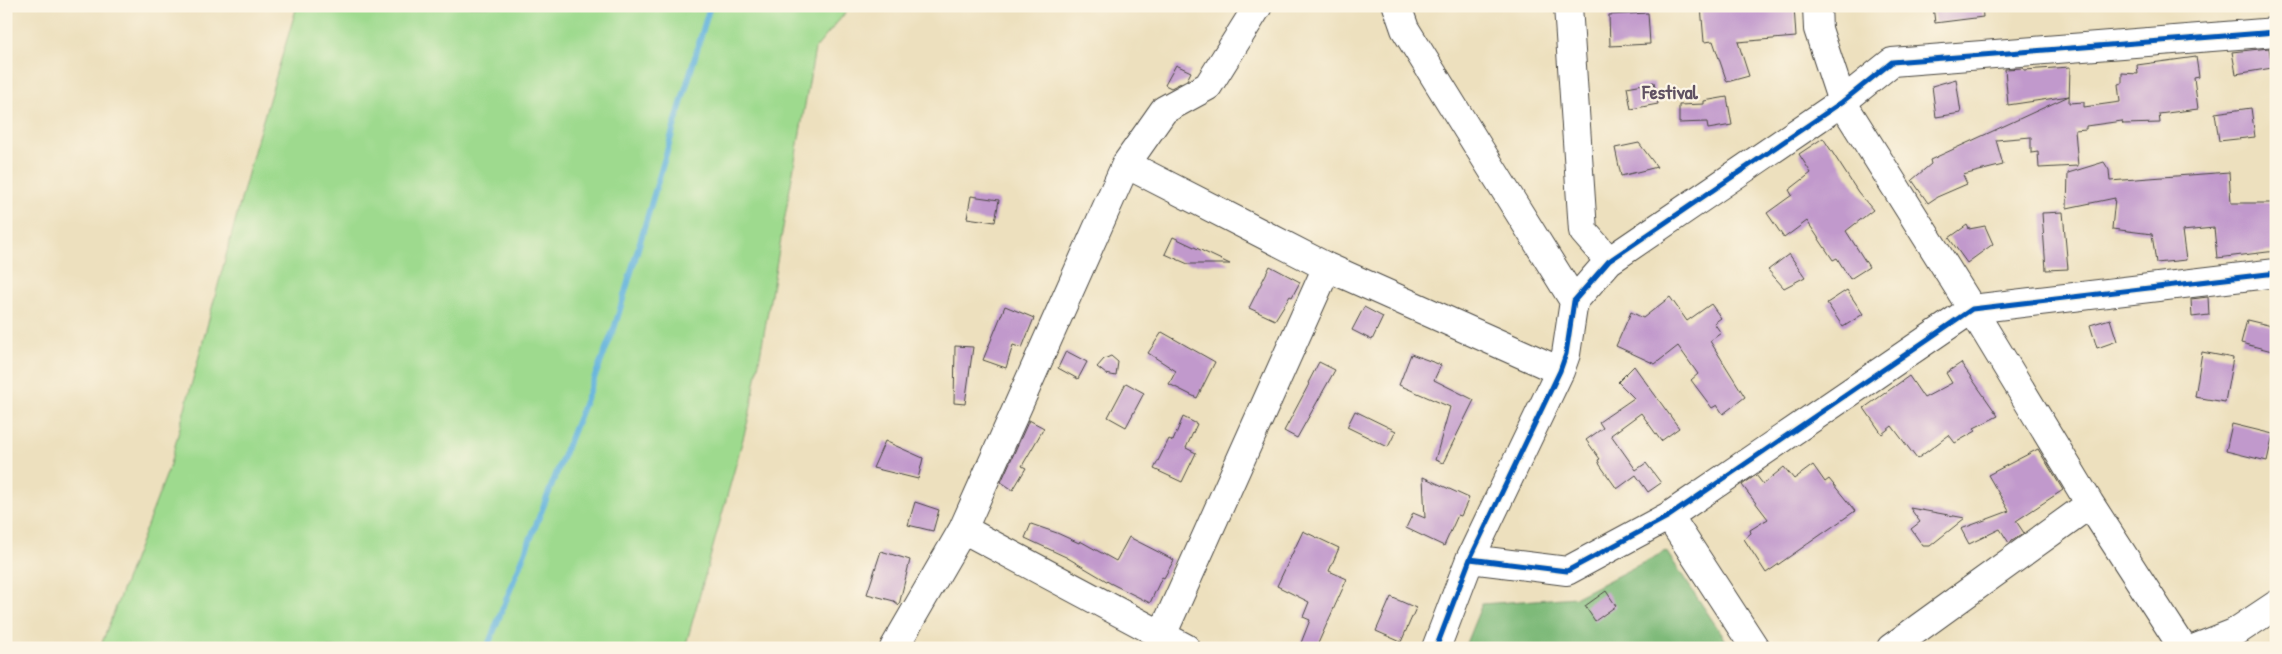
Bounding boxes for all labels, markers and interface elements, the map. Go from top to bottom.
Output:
district label: Festival [1641,78,1699,105]

